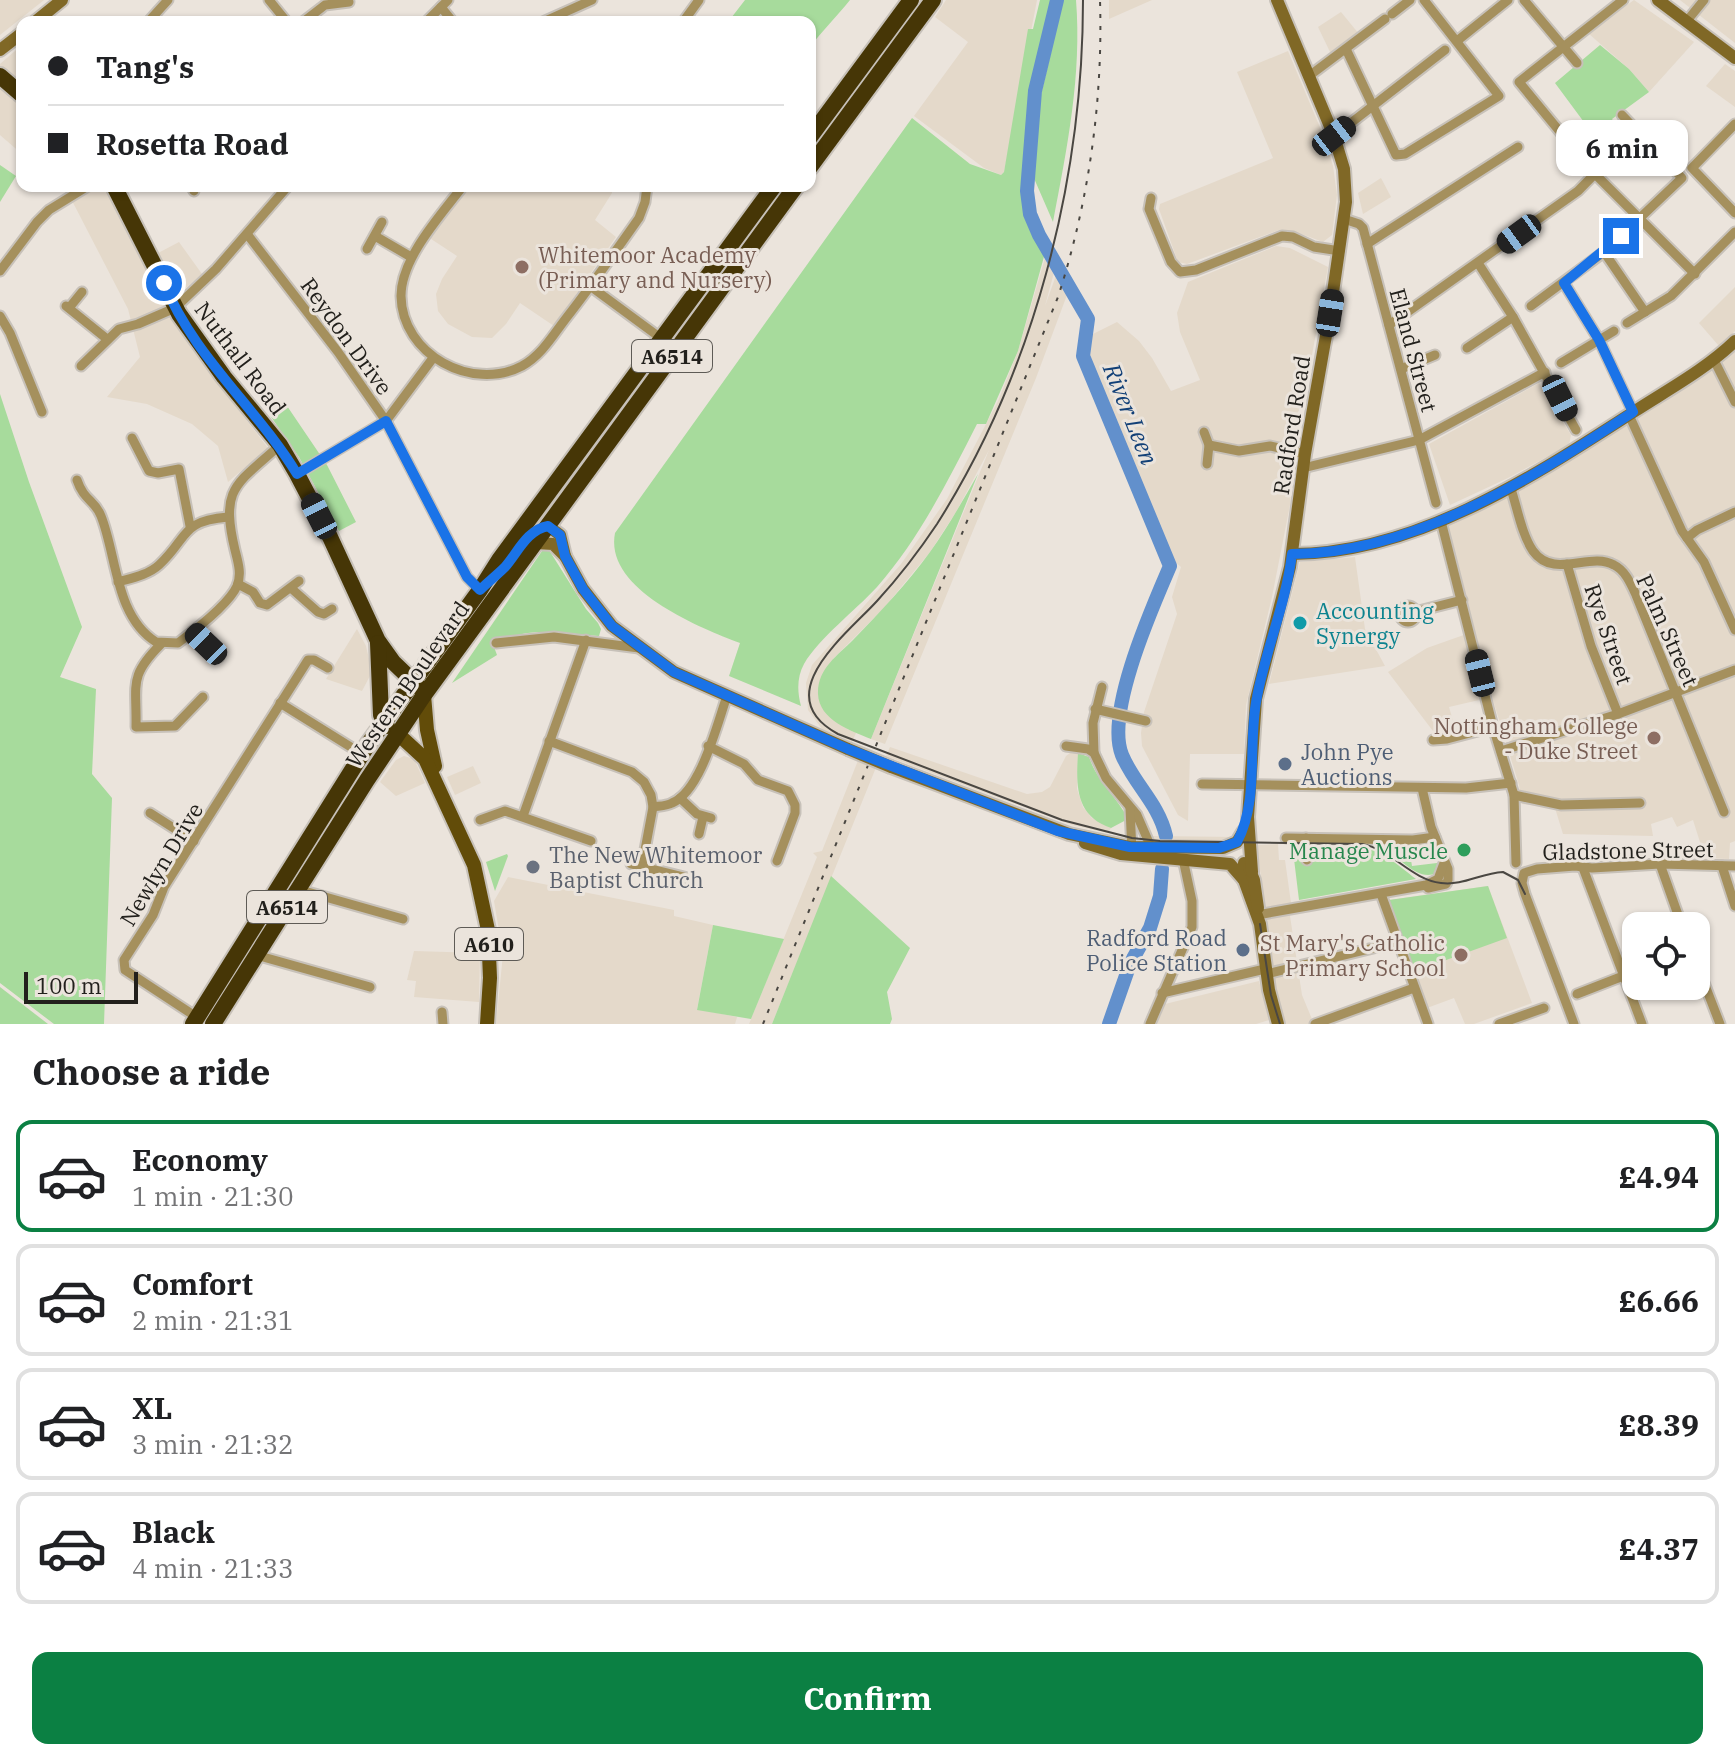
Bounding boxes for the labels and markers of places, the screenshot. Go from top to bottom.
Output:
place label: Whitemoor Academy (Primary and Nursery) [538,240,772,294]
marker: Whitemoor Academy (Primary and Nursery) [513,258,531,276]
place label: Accounting Synergy [1316,596,1434,650]
marker: Accounting Synergy [1291,614,1309,632]
place label: Nottingham College - Duke Street [1433,711,1638,765]
marker: Nottingham College - Duke Street [1645,729,1663,747]
place label: John Pye Auctions [1301,737,1394,791]
marker: John Pye Auctions [1276,755,1294,773]
place label: Manage Muscle [1289,836,1448,865]
place label: The New Whitemoor Baptist Church [549,840,762,894]
marker: Manage Muscle [1455,841,1473,859]
marker: The New Whitemoor Baptist Church [524,858,542,876]
place label: Radford Road Police Station [1086,923,1227,977]
place label: St Mary's Catholic Primary School [1260,928,1445,982]
marker: Radford Road Police Station [1234,941,1252,959]
marker: St Mary's Catholic Primary School [1452,946,1470,964]

